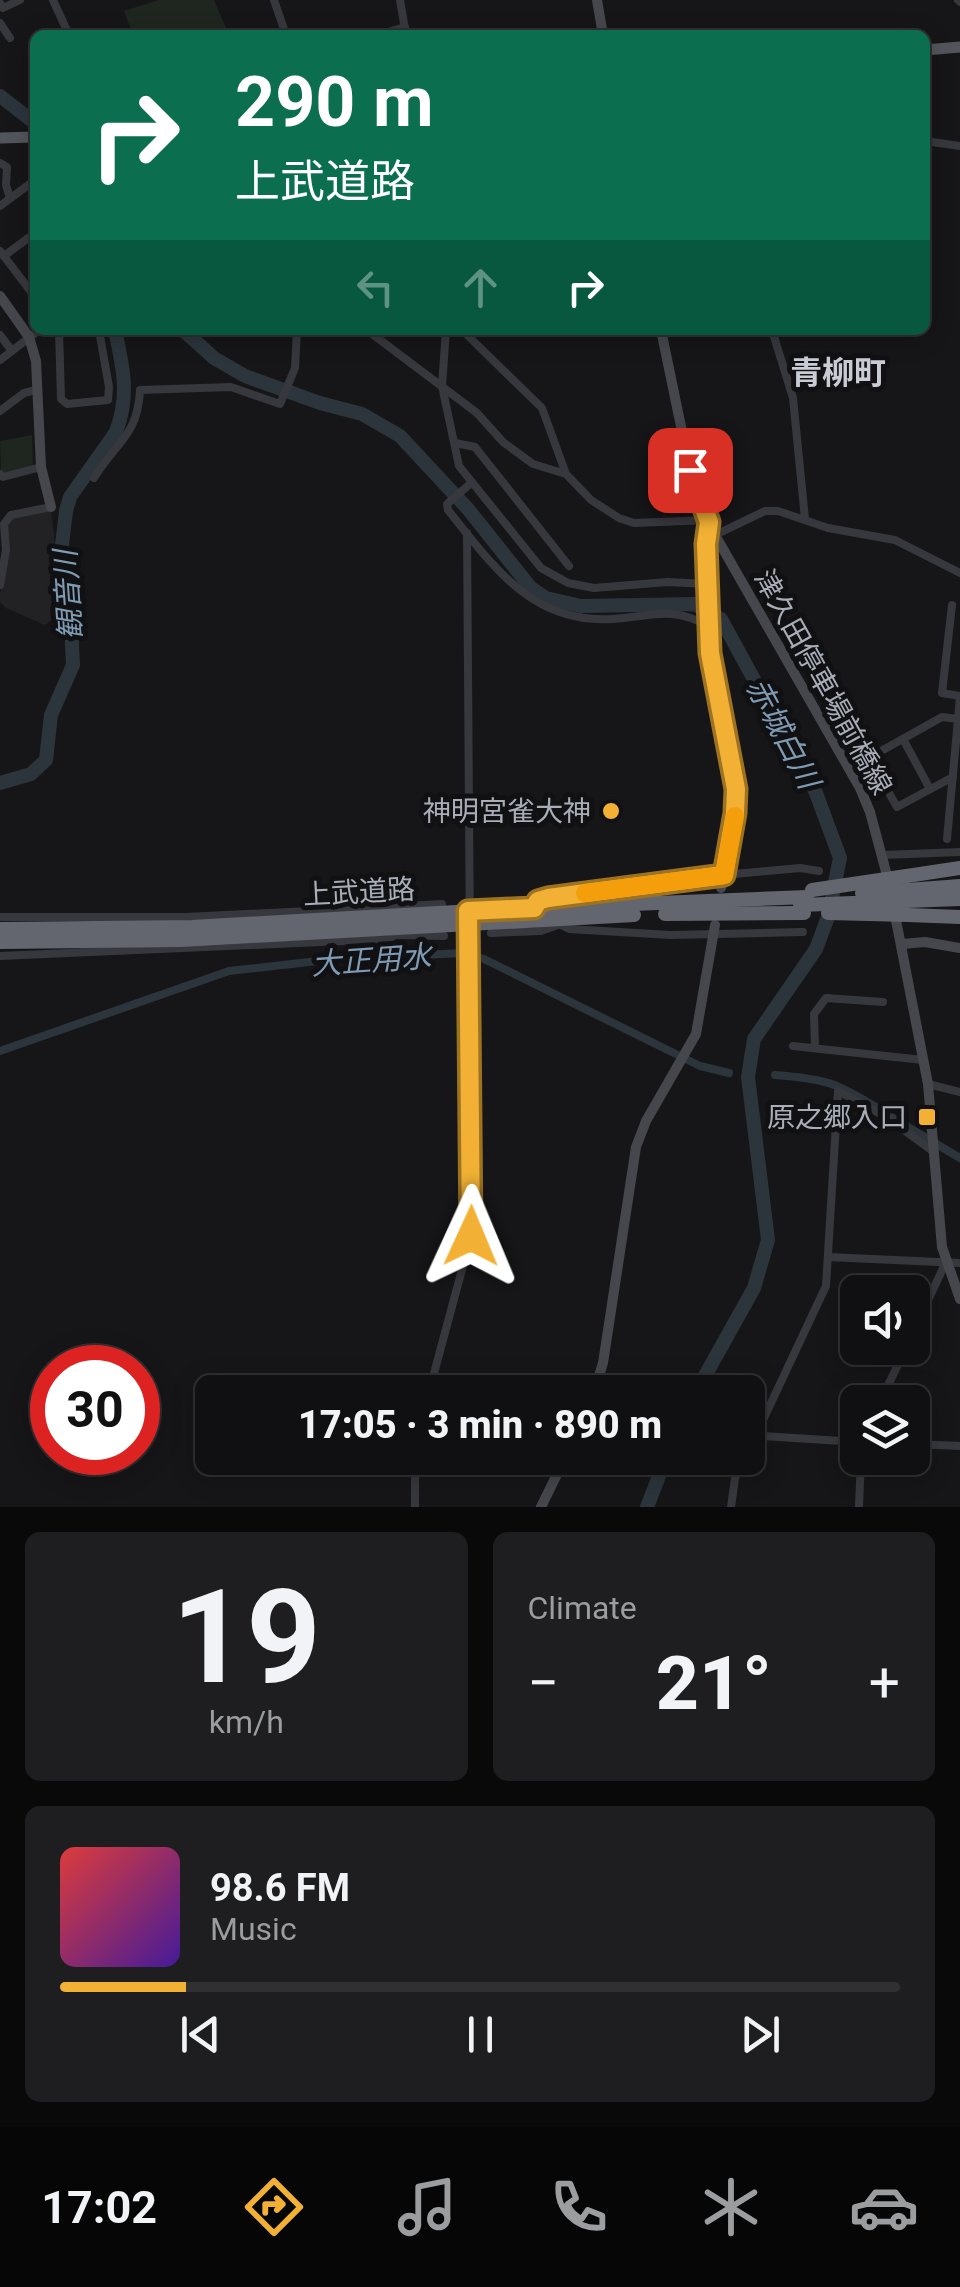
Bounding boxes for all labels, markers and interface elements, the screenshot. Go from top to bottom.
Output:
text: 290 m [235,61,434,143]
icon: right [70,70,200,200]
text: 上武道路 [235,155,415,208]
icon: left [348,260,403,315]
icon: ahead [453,260,508,315]
icon: right [558,260,613,315]
district label: 青柳町 [790,354,886,392]
pin [648,428,733,513]
icon: arrive [663,443,718,498]
water label: 観音川 [47,546,89,641]
street label: 津久田停車場前橋線 [747,564,899,800]
water label: 赤城白川 [739,672,828,797]
place label: 神明宮雀大神 [423,795,591,828]
marker: 神明宮雀大神 [600,800,622,822]
street label: 上武道路 [302,873,416,911]
water label: 大正用水 [310,938,435,982]
place label: 原之郷入口 [767,1101,907,1134]
marker: 原之郷入口 [916,1106,938,1128]
position arrow [419,1184,523,1288]
map controls [840,1275,930,1475]
button: sound [840,1275,930,1365]
speed limit sign: 30 [30,1345,160,1475]
button: layers [840,1385,930,1475]
text: 17:05 · 3 min · 890 m [298,1403,662,1447]
text: 19 [172,1561,321,1714]
text: Climate [528,1589,637,1627]
text: 21° [656,1639,772,1727]
text: − [528,1651,559,1715]
text: + [869,1651,900,1715]
text: km/h [209,1703,284,1741]
text: 98.6 FM [210,1866,350,1910]
text: Music [210,1910,297,1948]
icon: previous [173,2007,228,2062]
icon: pause [453,2007,508,2062]
icon: next [733,2007,788,2062]
icon: directions [239,2172,309,2242]
icon: music [392,2172,462,2242]
icon: phone [544,2172,614,2242]
icon: climate [696,2172,766,2242]
icon: car [849,2172,919,2242]
text: 17:02 [41,2181,157,2234]

